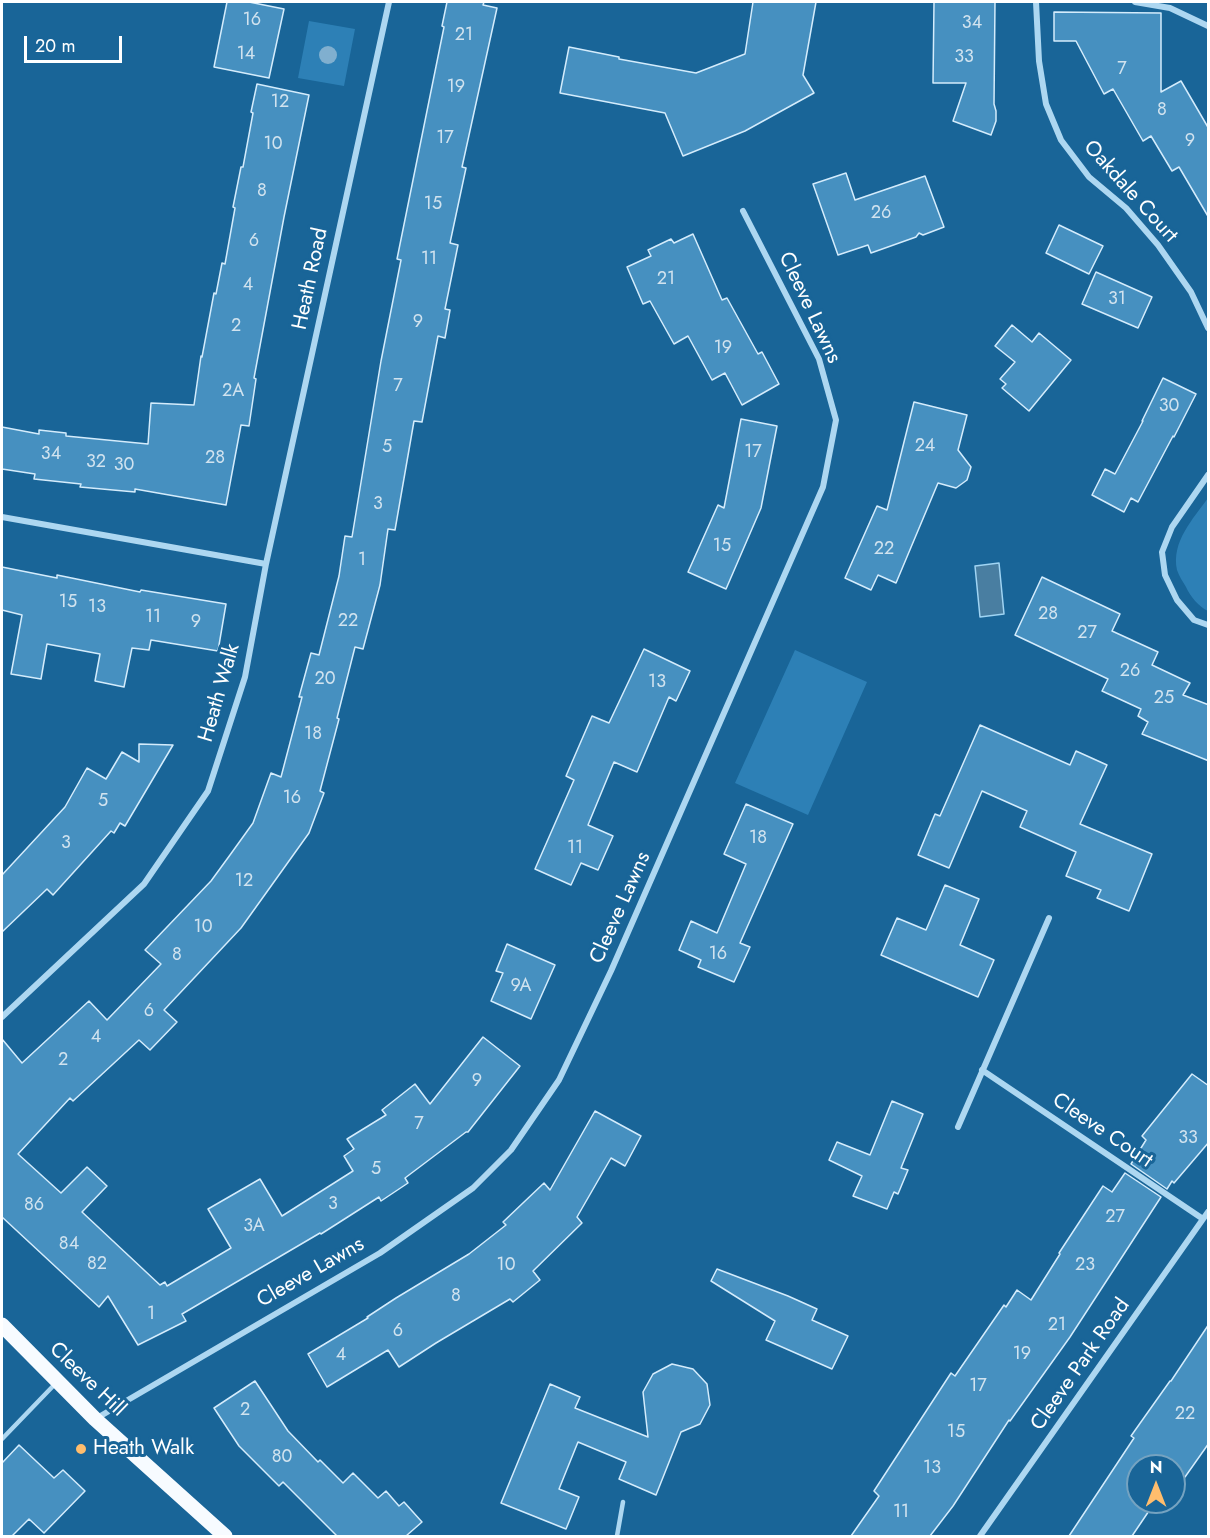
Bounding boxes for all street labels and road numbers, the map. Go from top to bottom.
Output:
street label: Oakdale Court [1077,136,1183,248]
street label: Heath Road [288,226,334,332]
street label: Cleeve Lawns [772,248,846,368]
street label: Heath Walk [194,641,246,745]
street label: Cleeve Lawns [585,848,657,968]
street label: Cleeve Court [1047,1088,1157,1174]
street label: Cleeve Lawns [253,1232,369,1314]
street label: Cleeve Park Road [1026,1294,1136,1436]
street label: Cleeve Hill [43,1337,131,1423]

